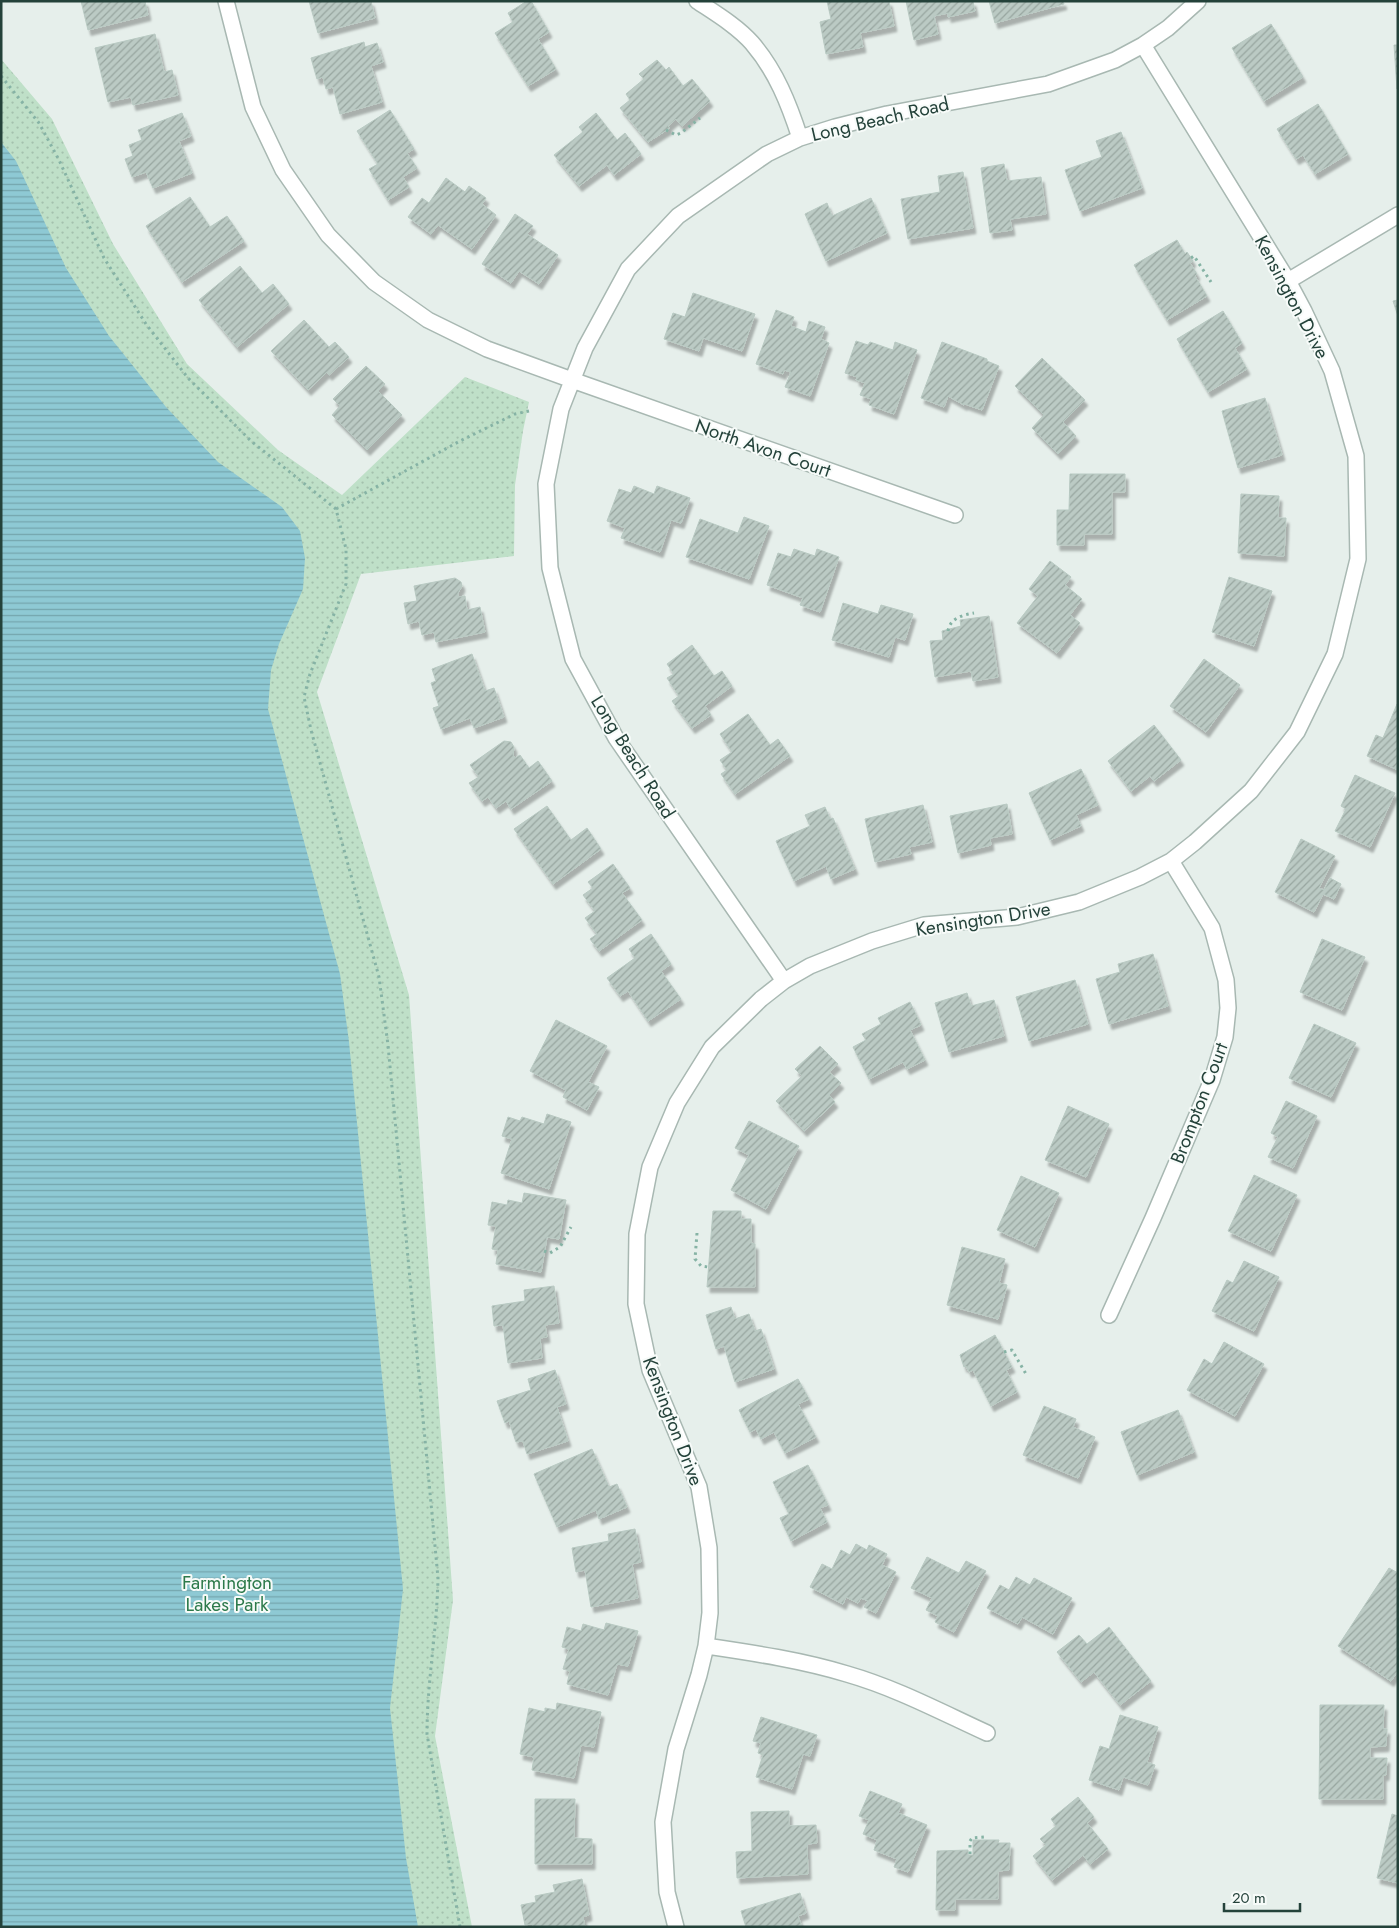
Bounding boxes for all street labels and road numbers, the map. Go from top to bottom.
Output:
street label: Long Beach Road [808,90,952,148]
street label: Kensington Drive [1248,231,1336,364]
street label: North Avon Court [691,412,835,484]
street label: Long Beach Road [584,690,682,824]
street label: Kensington Drive [914,895,1053,943]
street label: Brompton Court [1163,1038,1235,1168]
street label: Kensington Drive [636,1353,710,1490]

